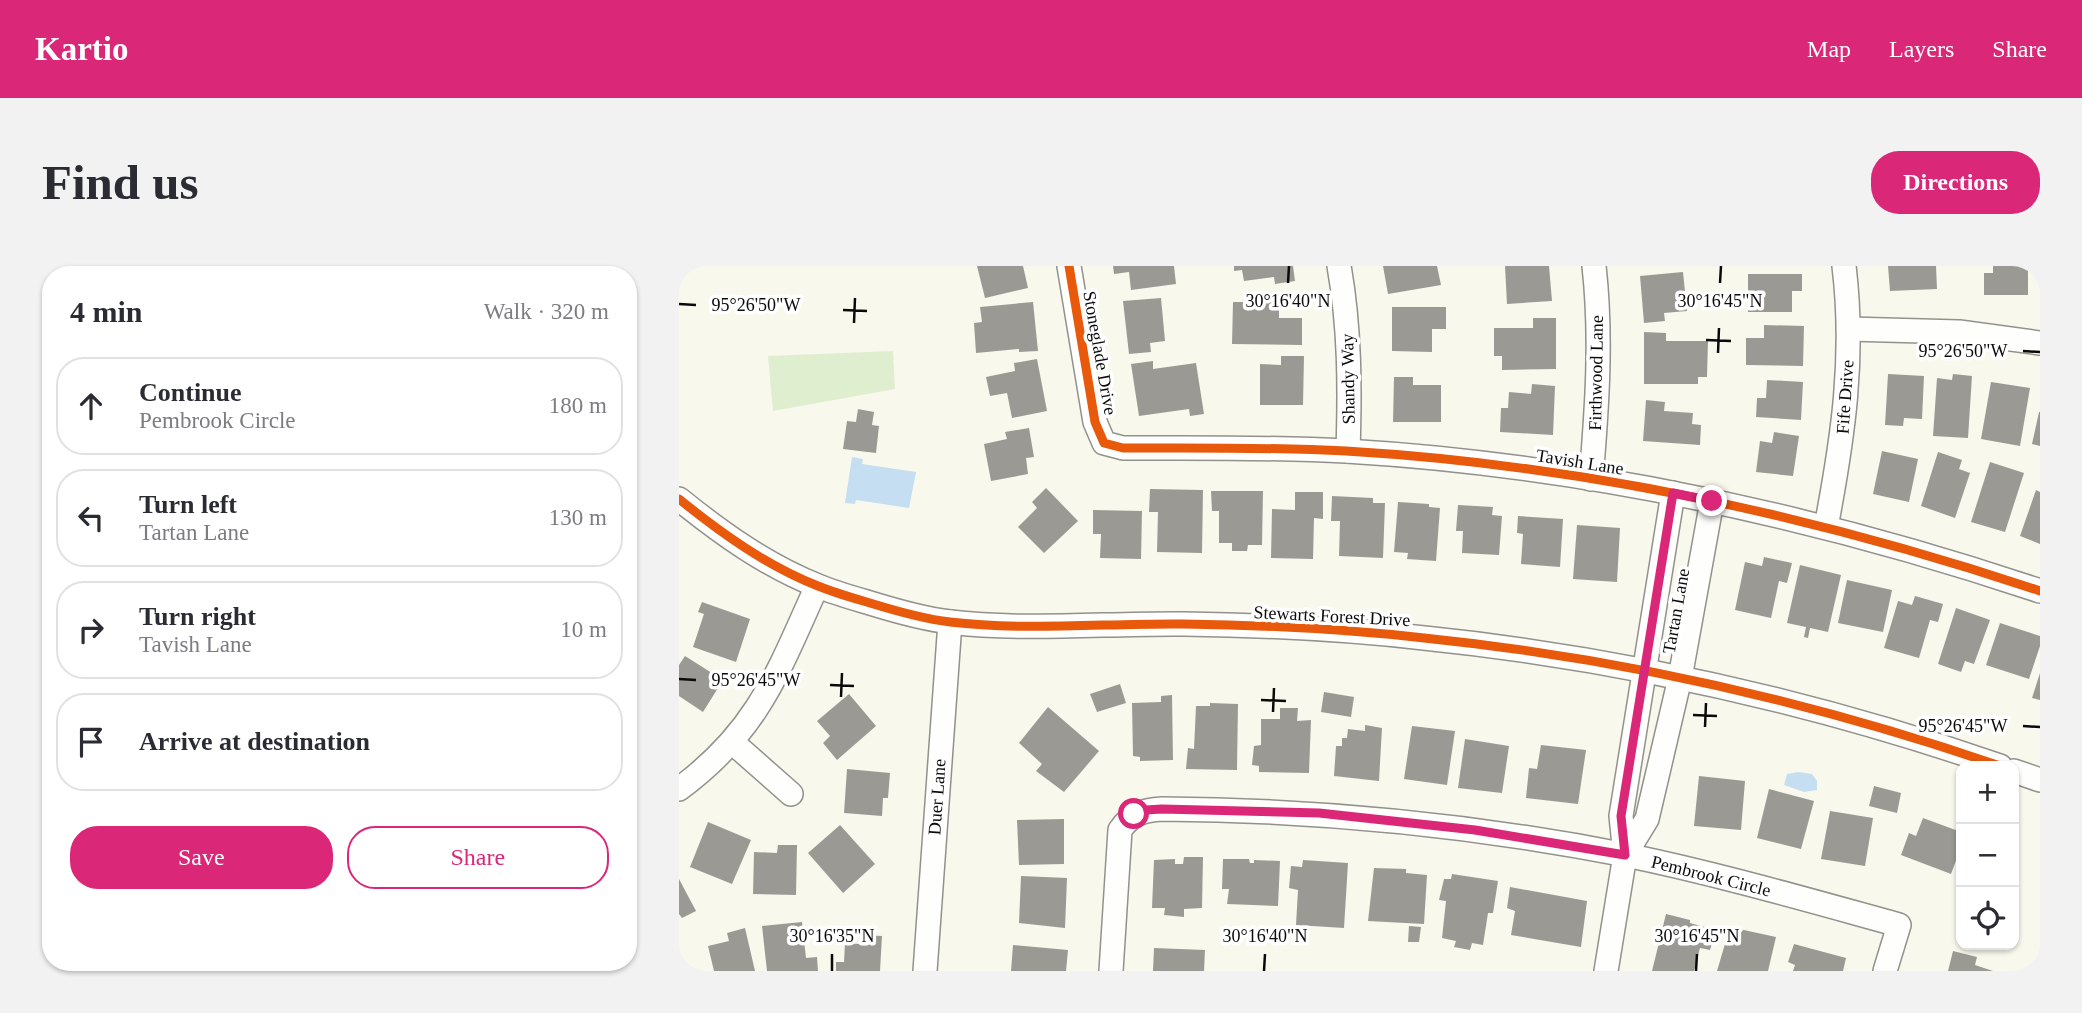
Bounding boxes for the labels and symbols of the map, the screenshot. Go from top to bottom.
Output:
street label: Stoneglade Drive [1079,289,1121,417]
text: 30°16'40"N [1246,291,1330,311]
text: 30°16'45"N [1678,291,1762,311]
text: 95°26'50"W [712,295,800,315]
street label: Firthwood Lane [1585,315,1607,431]
street label: Shandy Way [1337,333,1359,425]
text: 95°26'50"W [1919,341,2007,361]
street label: Fife Drive [1832,359,1858,435]
street label: Tavish Lane [1535,445,1625,479]
route end [1696,485,1727,516]
street label: Tartan Lane [1659,567,1693,655]
street label: Stewarts Forest Drive [1253,602,1411,630]
text: 95°26'45"W [712,670,800,690]
text: 95°26'45"W [1919,716,2007,736]
street label: Duer Lane [924,758,950,836]
route start [1118,798,1149,829]
street label: Pembrook Circle [1649,851,1773,901]
text: 30°16'35"N [790,926,874,946]
text: 30°16'40"N [1223,926,1307,946]
text: 30°16'45"N [1655,926,1739,946]

